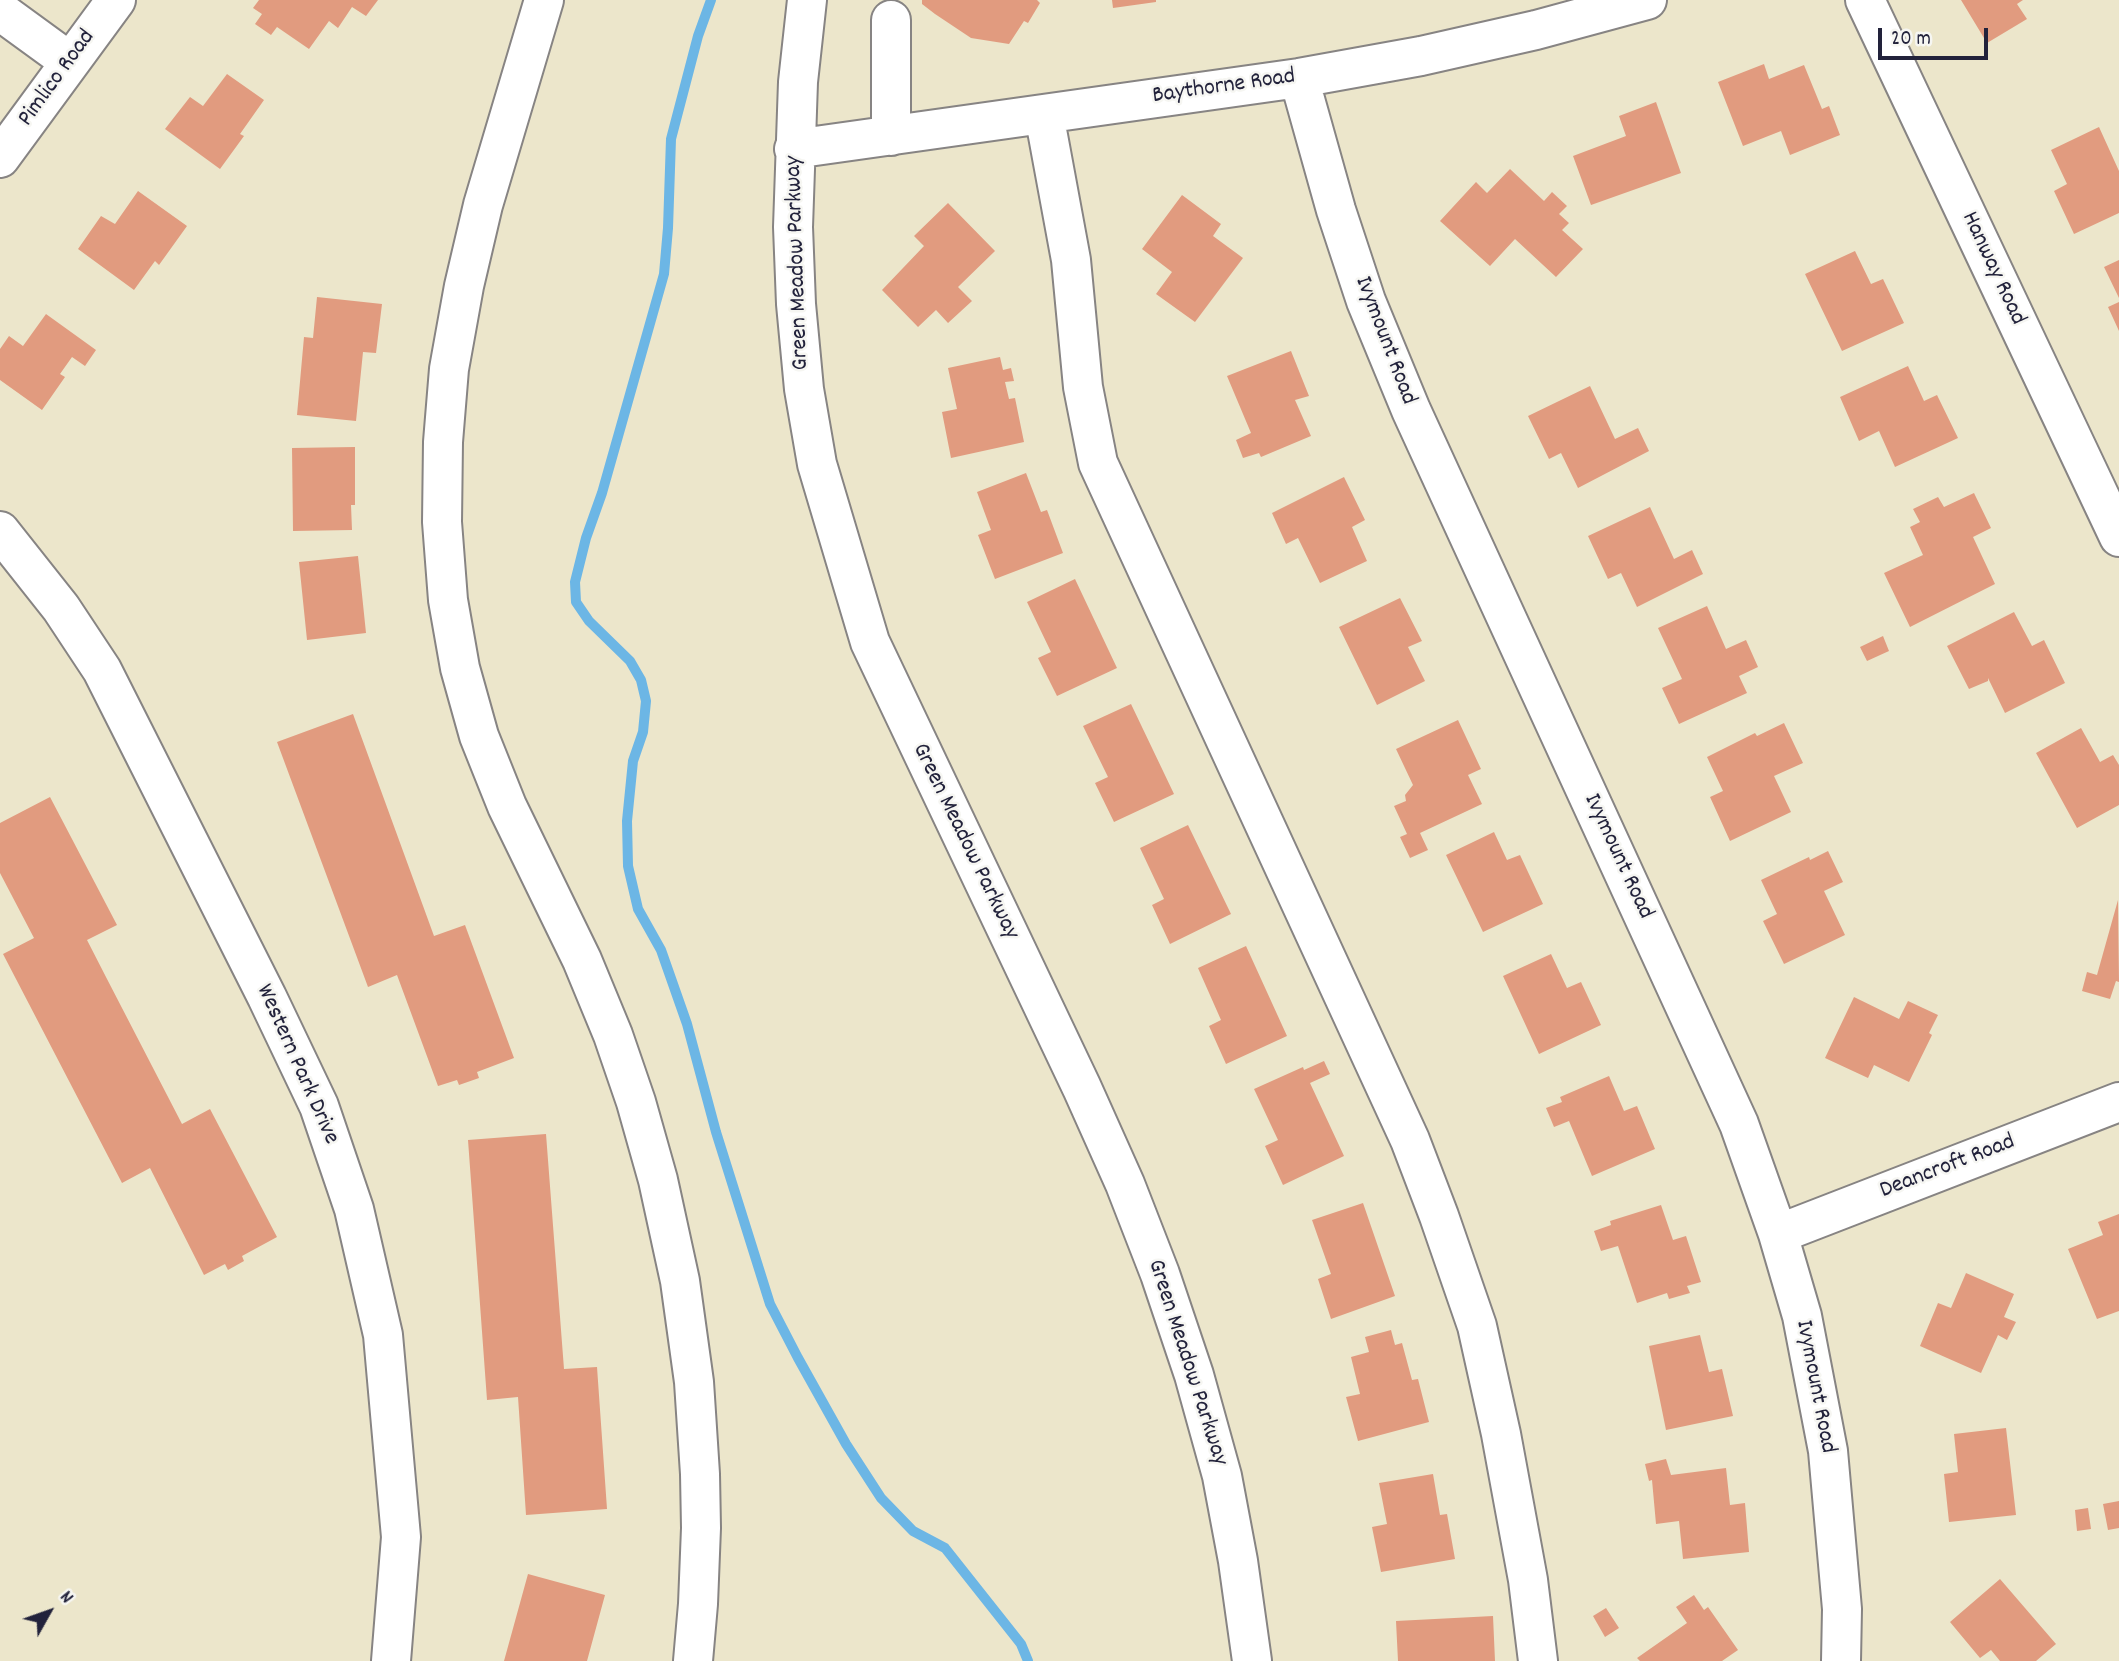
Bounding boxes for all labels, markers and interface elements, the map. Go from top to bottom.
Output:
scale bar [1881,14,1991,58]
street label: Pimlico Road [13,25,103,133]
text: 20 m [1891,25,1931,55]
street label: Baythorne Road [1151,64,1297,112]
street label: Green Meadow Parkway [781,155,817,371]
street label: Hanway Road [1953,208,2031,330]
street label: Ivymount Road [1346,273,1422,409]
street label: Green Meadow Parkway [904,739,1024,945]
street label: Ivymount Road [1575,790,1659,924]
street label: Western Park Drive [248,981,344,1149]
street label: Deancroft Road [1876,1129,2020,1207]
street label: Green Meadow Parkway [1139,1256,1233,1470]
street label: Ivymount Road [1787,1318,1841,1456]
north arrow [14,1577,84,1647]
text: N [52,1586,79,1610]

